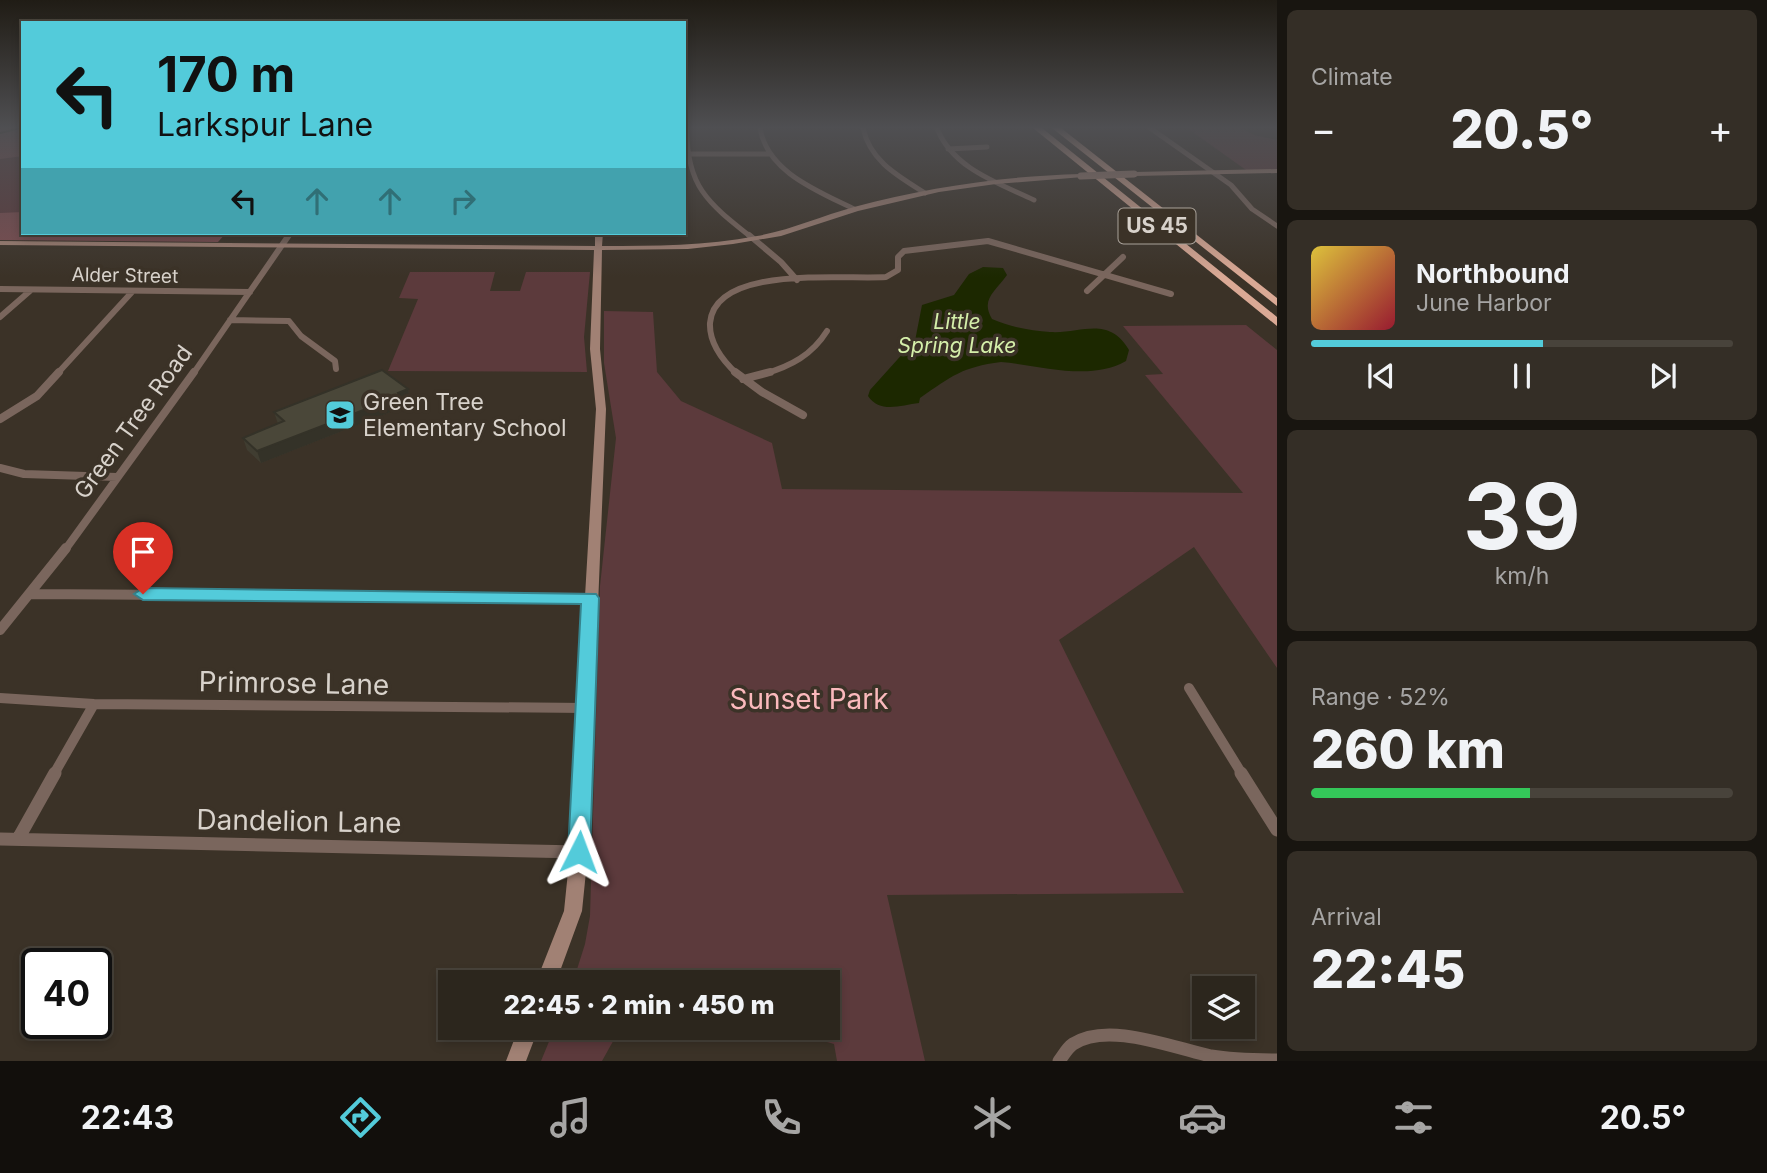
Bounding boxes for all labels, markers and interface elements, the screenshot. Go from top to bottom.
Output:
text: 170 m [157,45,295,104]
icon: left [42,49,133,140]
text: Climate [1311,63,1393,91]
text: 20.5° [1450,98,1594,161]
text: Larkspur Lane [157,105,373,144]
text: − [1311,106,1336,152]
text: + [1708,106,1733,152]
icon: left [225,182,263,220]
icon: ahead [298,182,336,220]
icon: ahead [371,182,409,220]
icon: right [444,182,482,220]
road number: US 45 [1118,208,1196,244]
text: Northbound [1416,258,1570,289]
street label: Alder Street [72,263,178,288]
text: June Harbor [1416,289,1552,317]
water label: Little Spring Lake [898,309,1016,358]
street label: Green Tree Road [68,340,198,504]
icon: previous [1362,357,1400,395]
icon: pause [1503,357,1541,395]
icon: next [1644,357,1682,395]
place label: Green Tree Elementary School [363,388,567,442]
school or university icon: Green Tree Elementary School [323,398,357,432]
text: 39 [1463,461,1581,571]
pin [113,522,173,594]
icon: arrive [124,533,162,571]
text: km/h [1495,562,1549,590]
street label: Primrose Lane [198,664,390,702]
park label: Sunset Park [729,682,889,716]
text: Range · 52% [1311,683,1450,711]
text: 260 km [1311,718,1505,781]
street label: Dandelion Lane [196,802,402,840]
position arrow [542,815,616,889]
text: Arrival [1311,903,1382,931]
text: 22:45 [1311,938,1465,1001]
speed limit sign: 40 [21,948,112,1039]
map controls [1192,976,1255,1039]
button: layers [1192,976,1255,1039]
text: 22:45 · 2 min · 450 m [503,989,775,1020]
icon: directions [336,1093,385,1142]
icon: music [546,1093,595,1142]
icon: phone [757,1093,806,1142]
icon: climate [968,1093,1017,1142]
icon: car [1178,1093,1227,1142]
icon: filters [1389,1093,1438,1142]
text: 22:43 [81,1098,174,1137]
text: 20.5° [1600,1098,1686,1137]

